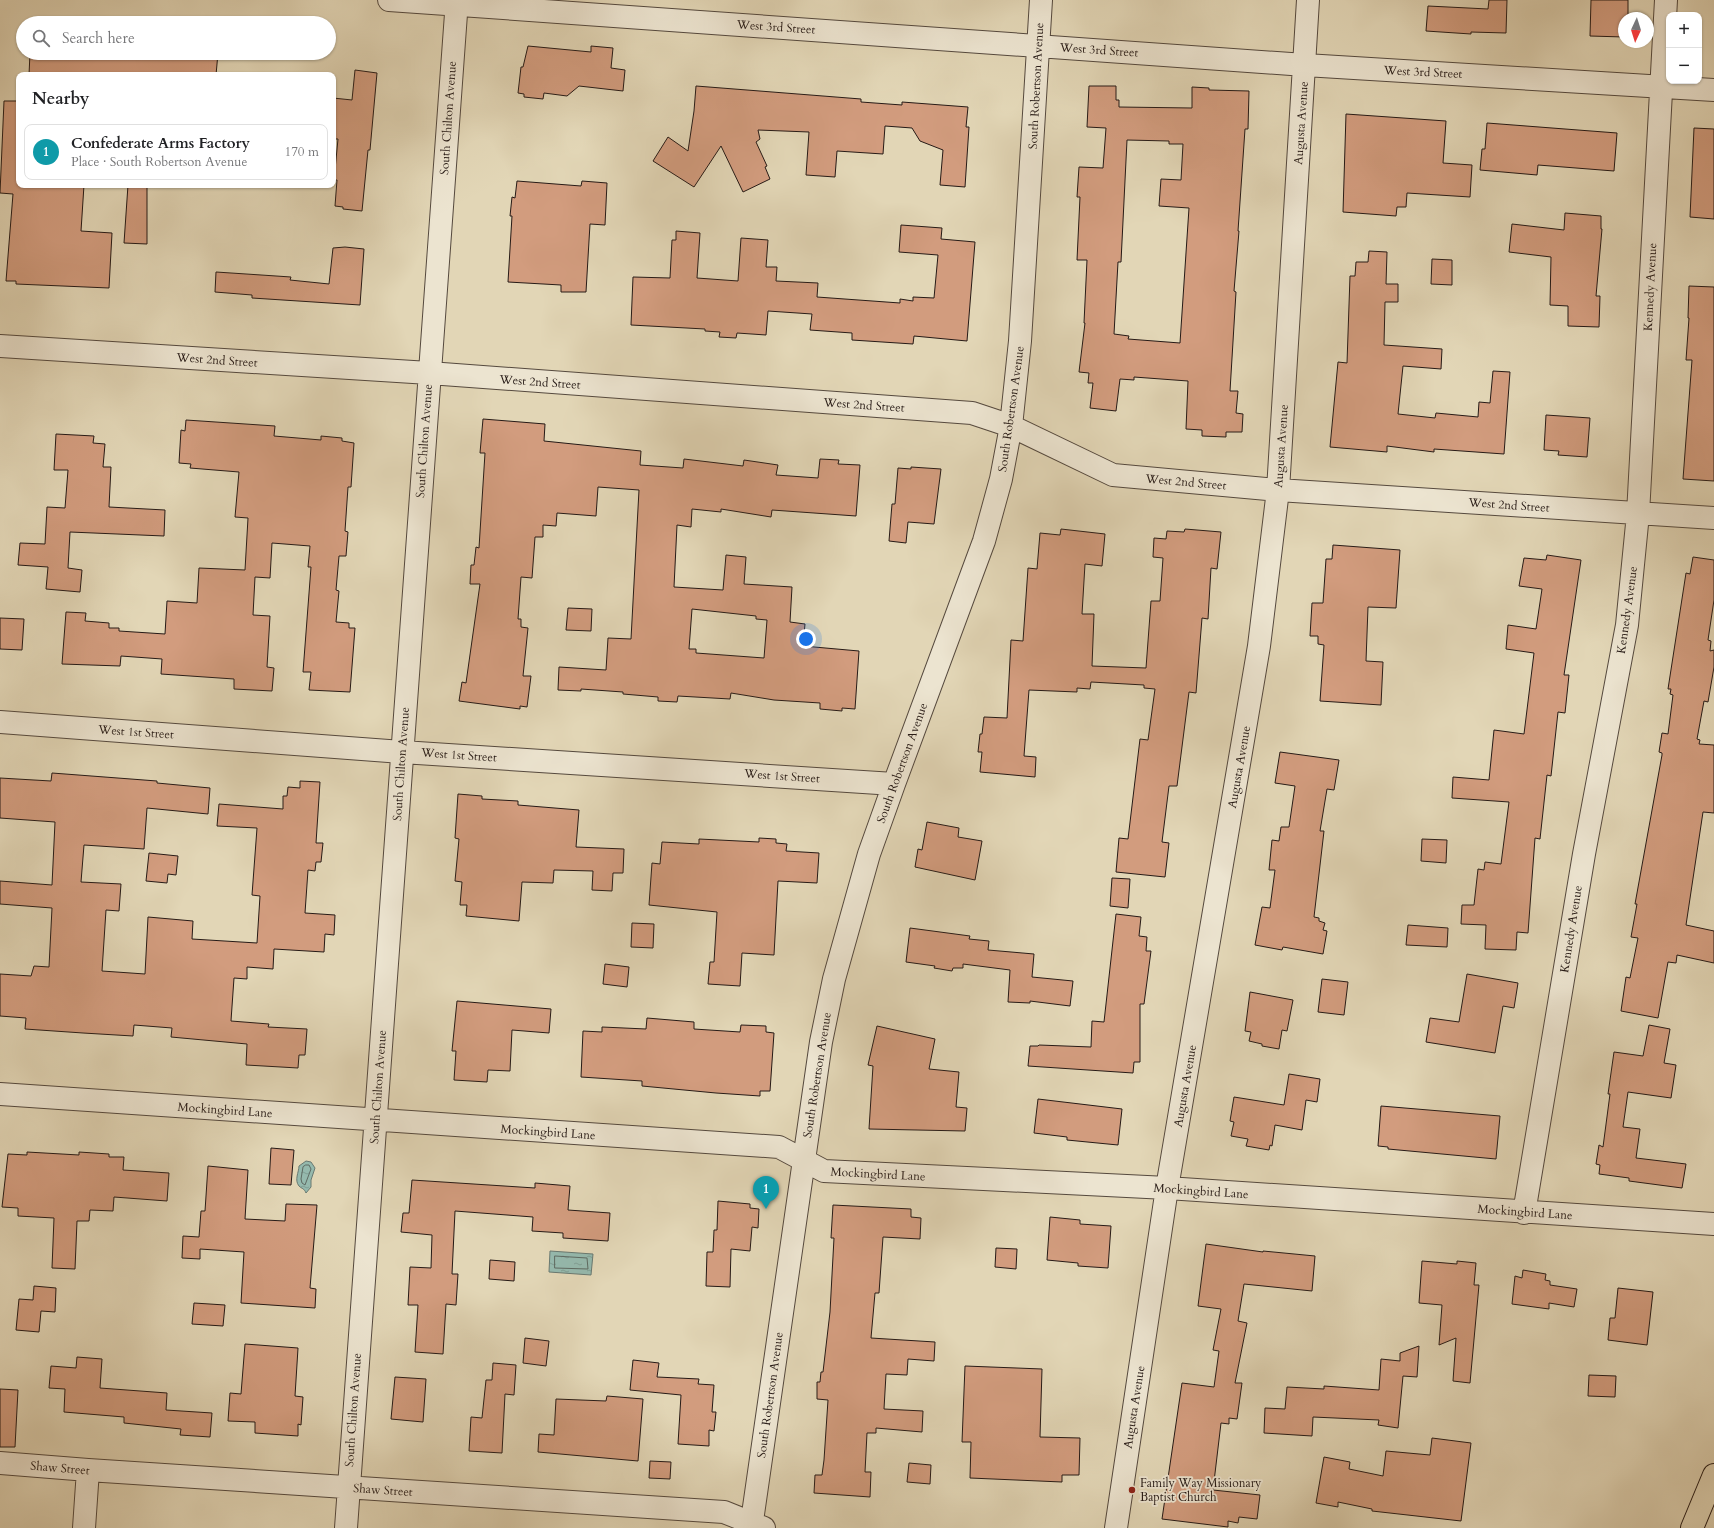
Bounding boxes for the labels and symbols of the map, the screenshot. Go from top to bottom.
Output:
north arrow [1618,12,1654,48]
street label: West 3rd Street [735,16,816,38]
street label: South Robertson Avenue [1025,22,1047,150]
street label: West 3rd Street [1058,39,1139,61]
street label: South Chilton Avenue [436,61,460,175]
street label: West 3rd Street [1382,62,1463,82]
street label: Augusta Avenue [1290,81,1312,165]
street label: Kennedy Avenue [1640,242,1660,332]
street label: South Robertson Avenue [994,345,1028,473]
street label: West 2nd Street [175,349,258,371]
street label: West 2nd Street [498,371,581,393]
street label: South Chilton Avenue [412,384,436,498]
street label: West 2nd Street [822,394,905,416]
street label: Augusta Avenue [1270,404,1292,488]
street label: West 2nd Street [1144,470,1227,494]
street label: West 2nd Street [1467,494,1550,516]
street label: Kennedy Avenue [1613,565,1641,655]
your location [796,629,816,649]
street label: South Robertson Avenue [873,701,931,825]
street label: South Chilton Avenue [389,707,413,821]
street label: West 1st Street [97,721,175,743]
street label: Augusta Avenue [1224,724,1254,810]
street label: West 1st Street [420,744,498,766]
street label: West 1st Street [743,765,821,787]
street label: Kennedy Avenue [1556,884,1586,974]
street label: South Robertson Avenue [799,1011,835,1139]
street label: South Chilton Avenue [366,1030,390,1144]
street label: Augusta Avenue [1170,1043,1200,1129]
street label: Mockingbird Lane [177,1099,273,1121]
street label: Mockingbird Lane [500,1121,596,1143]
street label: Mockingbird Lane [830,1164,926,1184]
pin: 1 [753,1176,779,1209]
street label: Mockingbird Lane [1153,1180,1249,1202]
street label: Mockingbird Lane [1477,1201,1573,1223]
street label: South Robertson Avenue [753,1331,787,1459]
street label: South Chilton Avenue [341,1353,365,1467]
street label: Augusta Avenue [1120,1364,1148,1450]
street label: Shaw Street [30,1457,91,1479]
place label: Family Way Missionary Baptist Church [1140,1475,1262,1505]
street label: Shaw Street [353,1480,413,1500]
marker: Family Way Missionary Baptist Church [1127,1485,1137,1495]

